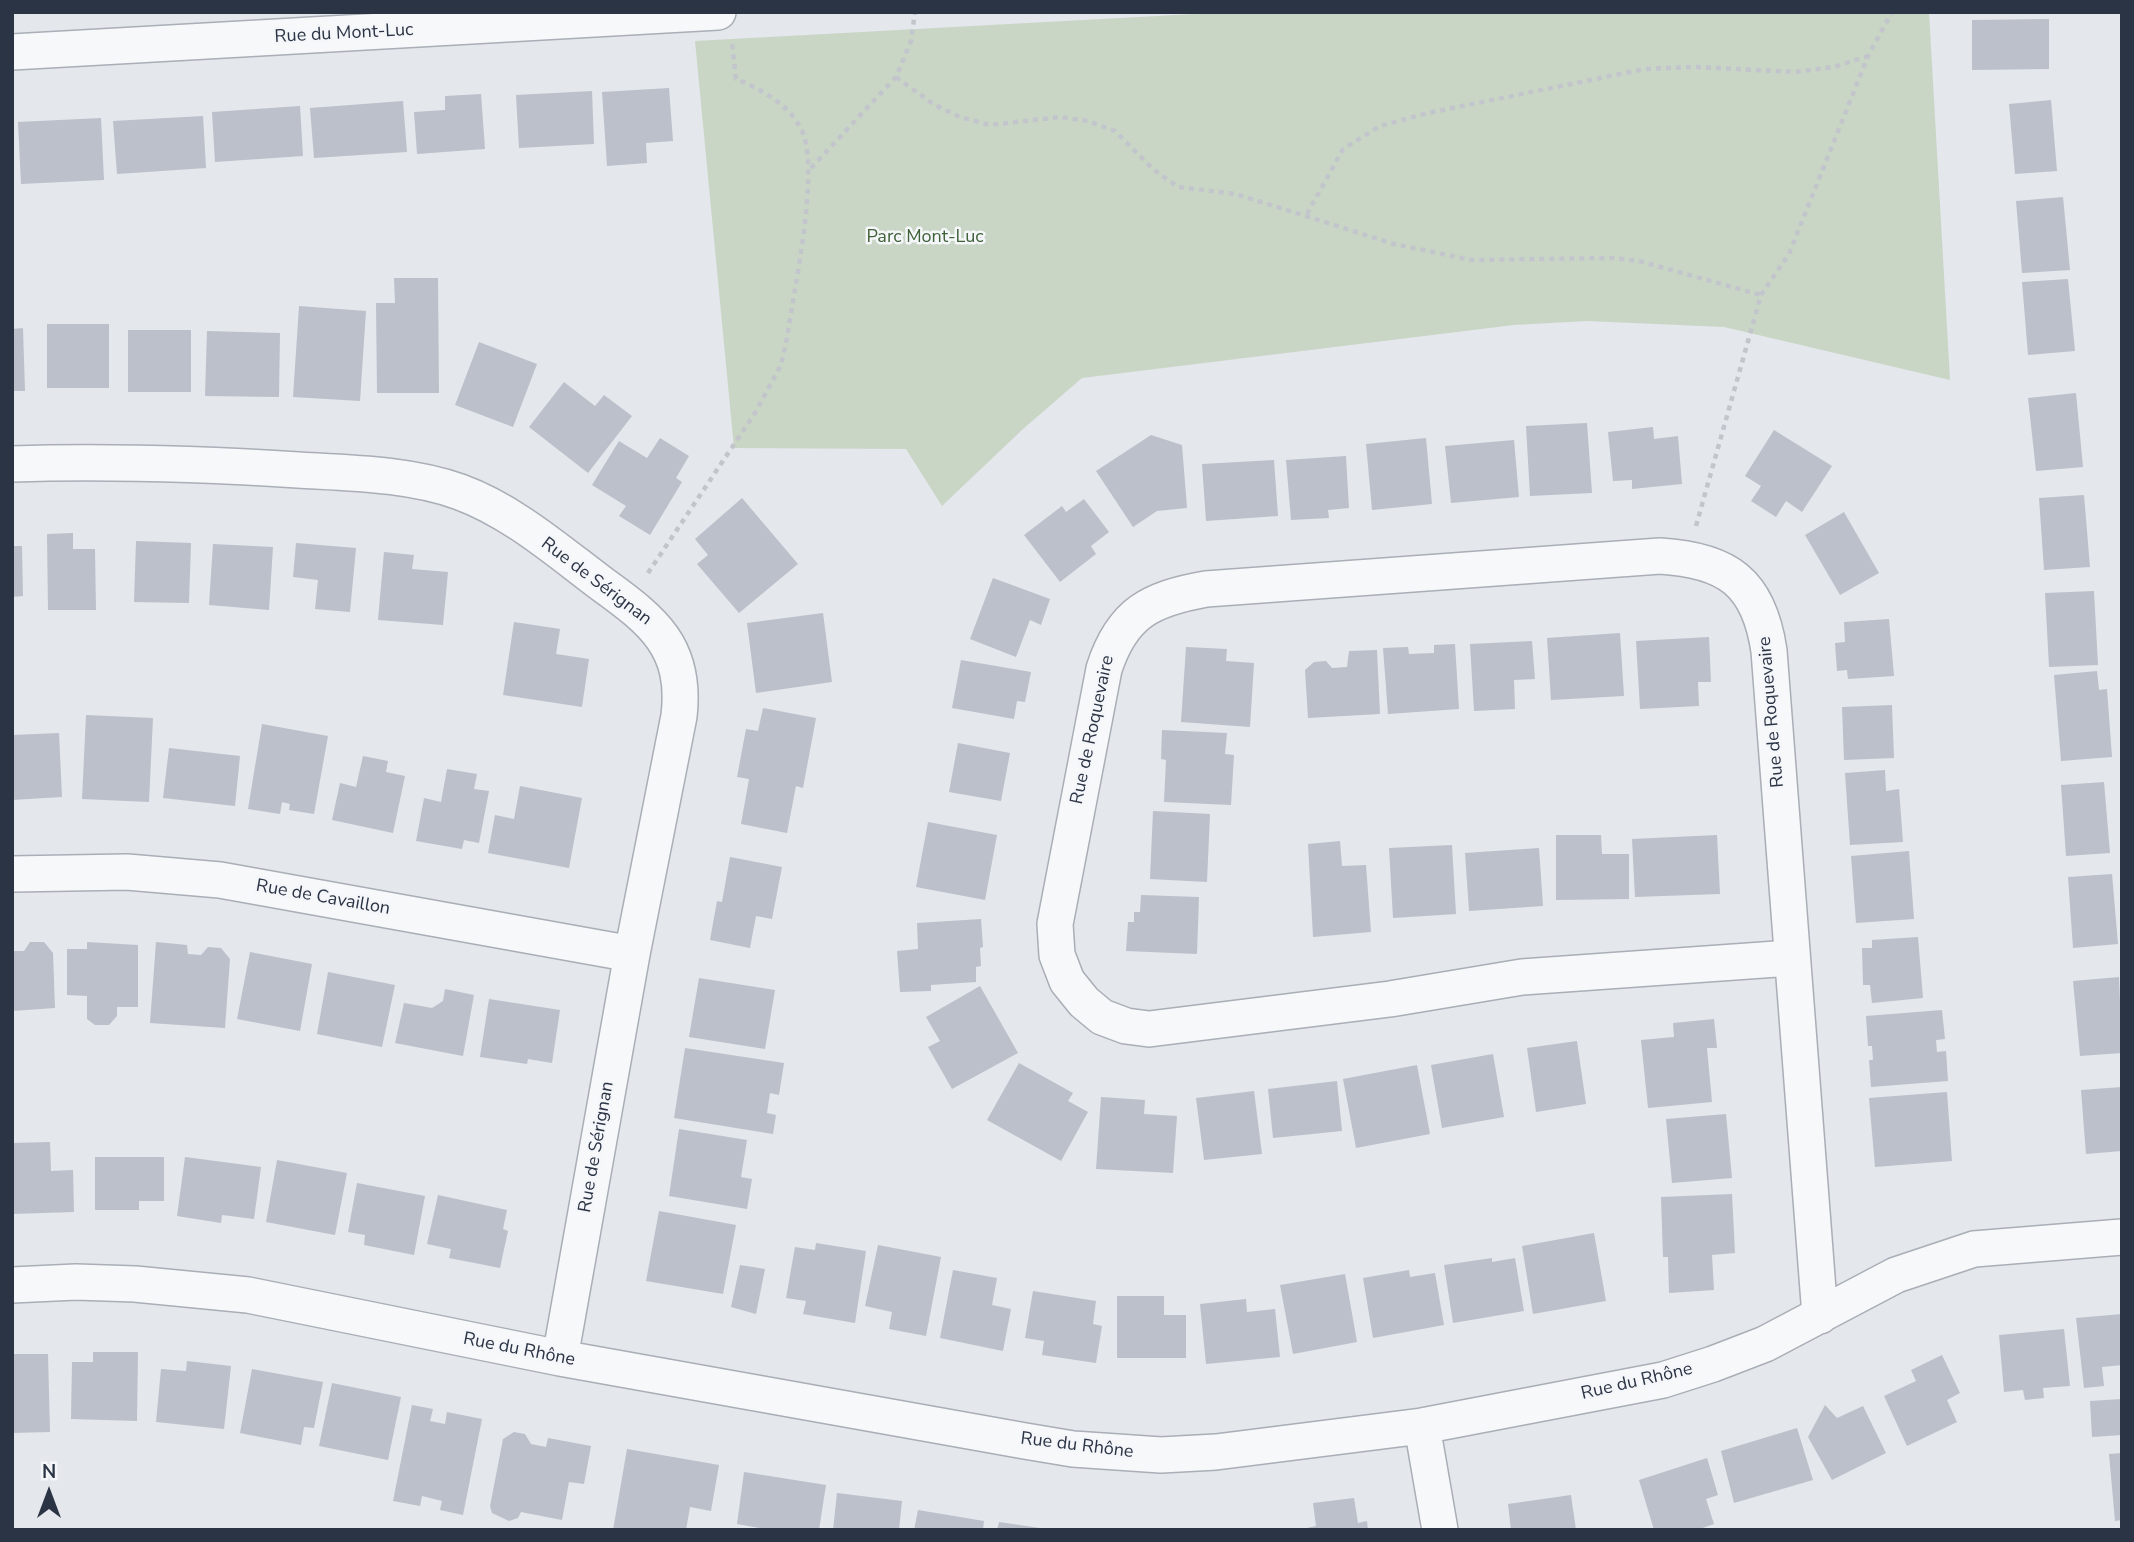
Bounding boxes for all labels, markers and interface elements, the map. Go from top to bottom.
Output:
street label: Rue du Mont-Luc [274,20,414,48]
park label: Parc Mont-Luc [866,227,984,249]
street label: Rue de Sérignan [536,533,656,631]
street label: Rue de Roquevaire [1755,636,1789,788]
street label: Rue de Roquevaire [1067,654,1119,806]
street label: Rue de Cavaillon [254,876,392,920]
street label: Rue de Sérignan [575,1080,619,1214]
street label: Rue du Rhône [461,1329,577,1371]
street label: Rue du Rhône [1579,1359,1695,1405]
street label: Rue du Rhône [1019,1428,1135,1464]
north arrow [14,1458,84,1528]
text: N [42,1459,56,1485]

